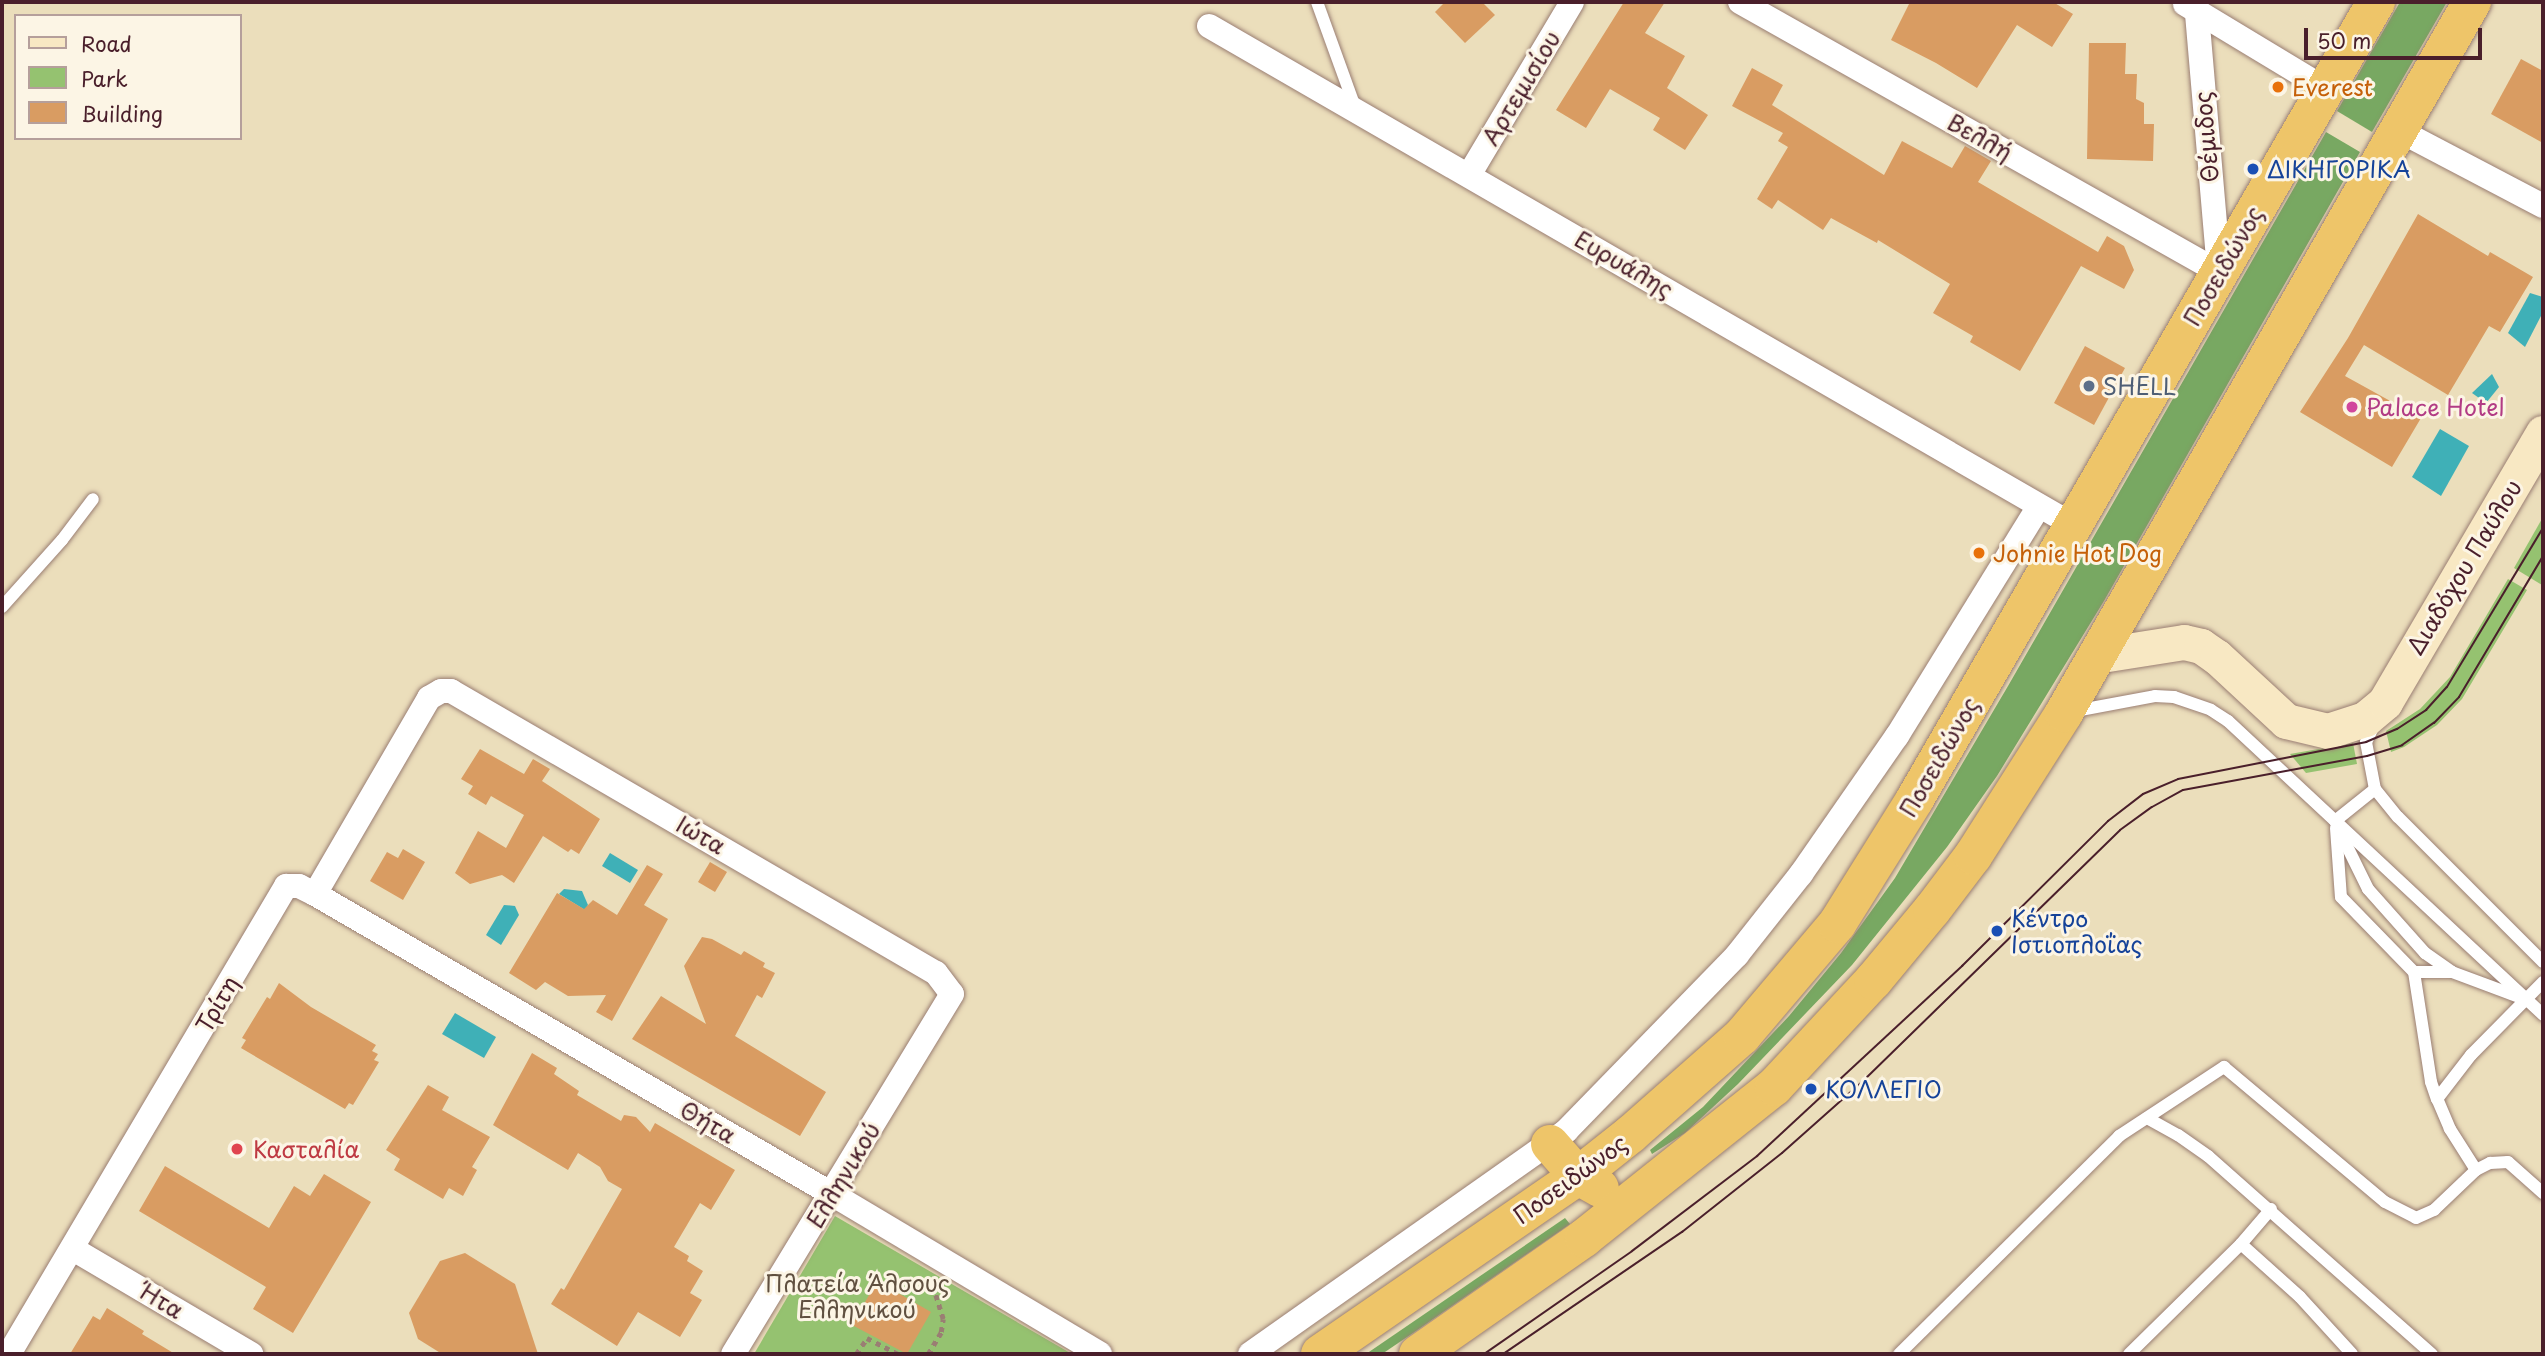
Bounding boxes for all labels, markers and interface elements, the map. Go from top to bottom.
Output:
legend [14,14,242,140]
scale bar [2307,14,2486,58]
text: 50 m [2317,24,2371,56]
street label: Αρτεμισίου [1476,26,1566,150]
text: Road [81,27,132,59]
text: Park [81,62,128,94]
place label: Everest [2292,73,2373,101]
marker: Everest [2270,79,2286,95]
street label: Θέμιδος [2188,90,2224,184]
text: Building [81,97,163,129]
street label: Βελλή [1943,108,2017,166]
place label: ΔΙΚΗΓΟΡΙΚΑ [2267,155,2411,183]
marker: ΔΙΚΗΓΟΡΙΚΑ [2245,161,2261,177]
street label: Ποσειδώνος [2178,201,2268,331]
street label: Ευρυάλης [1570,225,1678,303]
place label: SHELL [2103,372,2176,400]
marker: SHELL [2081,378,2097,394]
place label: Palace Hotel [2366,393,2505,421]
marker: Palace Hotel [2344,399,2360,415]
street label: Διαδόχου Παύλου [2401,475,2527,659]
place label: Johnie Hot Dog [1993,539,2164,567]
marker: Johnie Hot Dog [1971,545,1987,561]
street label: Ποσειδώνος [1894,692,1984,822]
street label: Ιώτα [672,810,730,860]
place label: Κέντρο Ιστιοπλοΐας [2011,904,2142,958]
marker: Κέντρο Ιστιοπλοΐας [1989,923,2005,939]
street label: Τρίτη [190,971,244,1037]
place label: ΚΟΛΛΕΓΙΟ [1825,1075,1942,1103]
marker: ΚΟΛΛΕΓΙΟ [1803,1081,1819,1097]
street label: Θήτα [675,1095,741,1149]
street label: Ελληνικού [801,1117,885,1233]
street label: Ποσειδώνος [1508,1129,1632,1229]
place label: Κασταλία [253,1135,360,1163]
marker: Κασταλία [227,1139,247,1159]
park label: Πλατεία Άλσους Ελληνικού [765,1269,949,1323]
street label: Ήτα [136,1278,188,1324]

